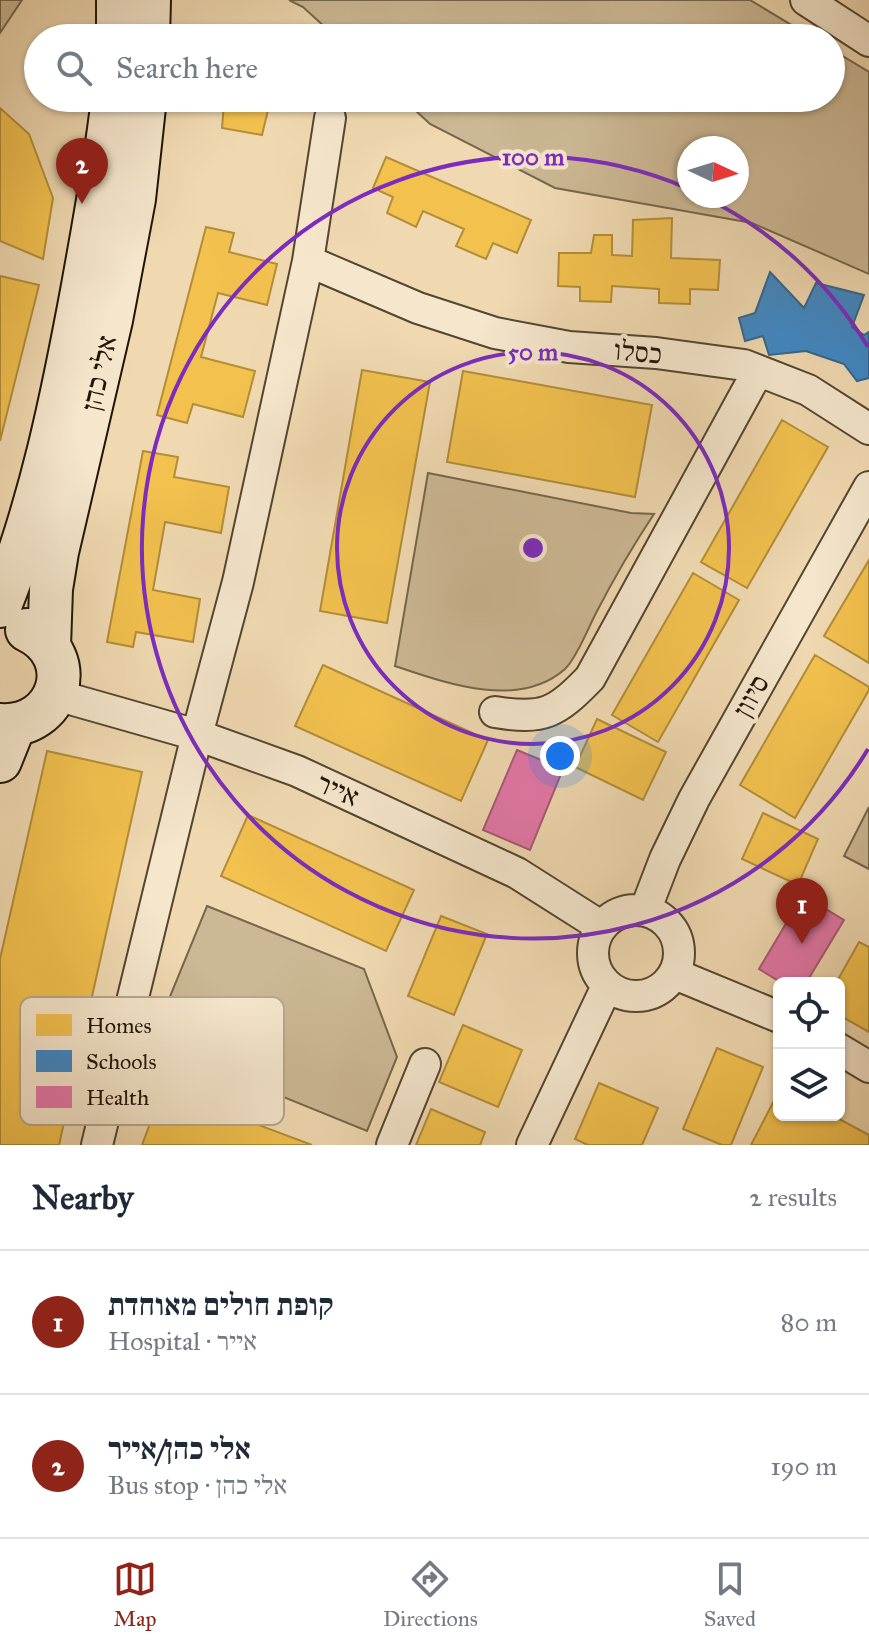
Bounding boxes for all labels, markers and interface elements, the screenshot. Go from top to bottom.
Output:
search box [24,24,845,112]
icon: search [52,46,96,90]
text: Search here [116,50,258,86]
north arrow [677,136,749,208]
pin: 2 [56,138,108,204]
text: 100 m [502,142,565,172]
street label: אלי כהן [73,332,125,414]
street label: כסלו [612,332,664,372]
text: 50 m [508,337,559,367]
centre of rings [519,534,547,562]
street label: סיוון [725,669,777,723]
your location [540,736,580,776]
street label: אייר [311,765,365,815]
pin: 1 [776,878,828,944]
map controls [773,977,845,1121]
button: locate [773,977,845,1049]
legend [20,997,284,1125]
text: Homes [86,1012,152,1039]
text: Schools [86,1048,156,1075]
button: layers [773,1049,845,1121]
text: Health [86,1084,149,1111]
text: Nearby [32,1177,134,1218]
text: 2 results [749,1181,837,1213]
text: קופת חולים מאוחדת [108,1287,333,1323]
text: 1 [53,1306,63,1338]
text: 80 m [781,1306,837,1338]
text: Hospital · אייר [108,1325,257,1357]
text: אלי כהן/אייר [108,1431,251,1467]
text: 2 [52,1450,64,1482]
text: 190 m [770,1450,837,1482]
text: Bus stop · אלי כהן [108,1469,287,1501]
tab: Map [113,1557,157,1632]
tab: Directions [383,1557,478,1632]
tab: Saved [704,1557,756,1632]

